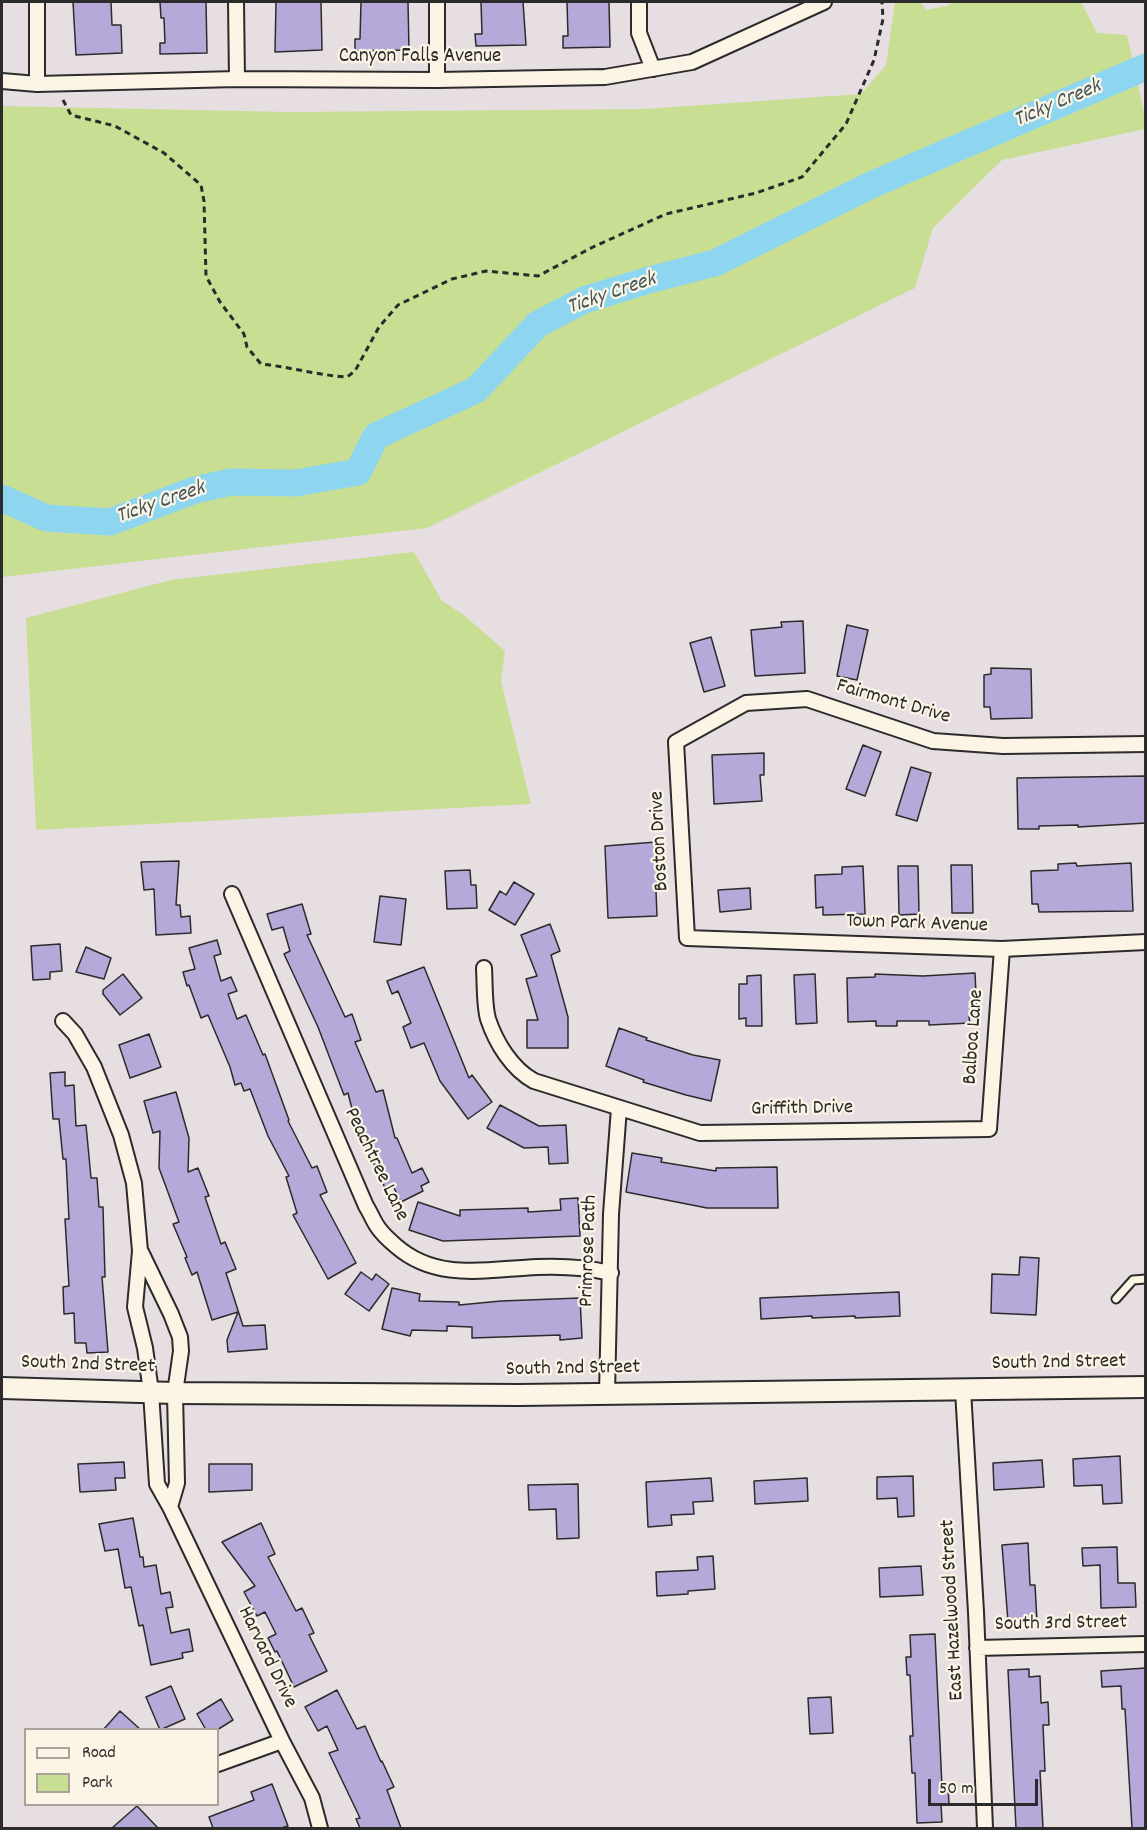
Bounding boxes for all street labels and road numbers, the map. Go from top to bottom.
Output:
street label: Canyon Falls Avenue [339,45,501,71]
street label: Fairmont Drive [833,675,953,731]
street label: Boston Drive [646,790,676,892]
street label: Town Park Avenue [846,910,988,940]
street label: Balboa Lane [959,989,991,1085]
street label: Griffith Drive [751,1097,853,1123]
street label: Peachtree Lane [337,1104,413,1226]
street label: Primrose Path [575,1194,605,1308]
street label: South 2nd Street [992,1350,1126,1378]
street label: South 2nd Street [20,1351,156,1381]
street label: South 2nd Street [506,1356,640,1384]
street label: East Hazelwood Street [937,1519,971,1701]
street label: Harvard Drive [231,1603,301,1713]
street label: South 3rd Street [994,1611,1128,1639]

